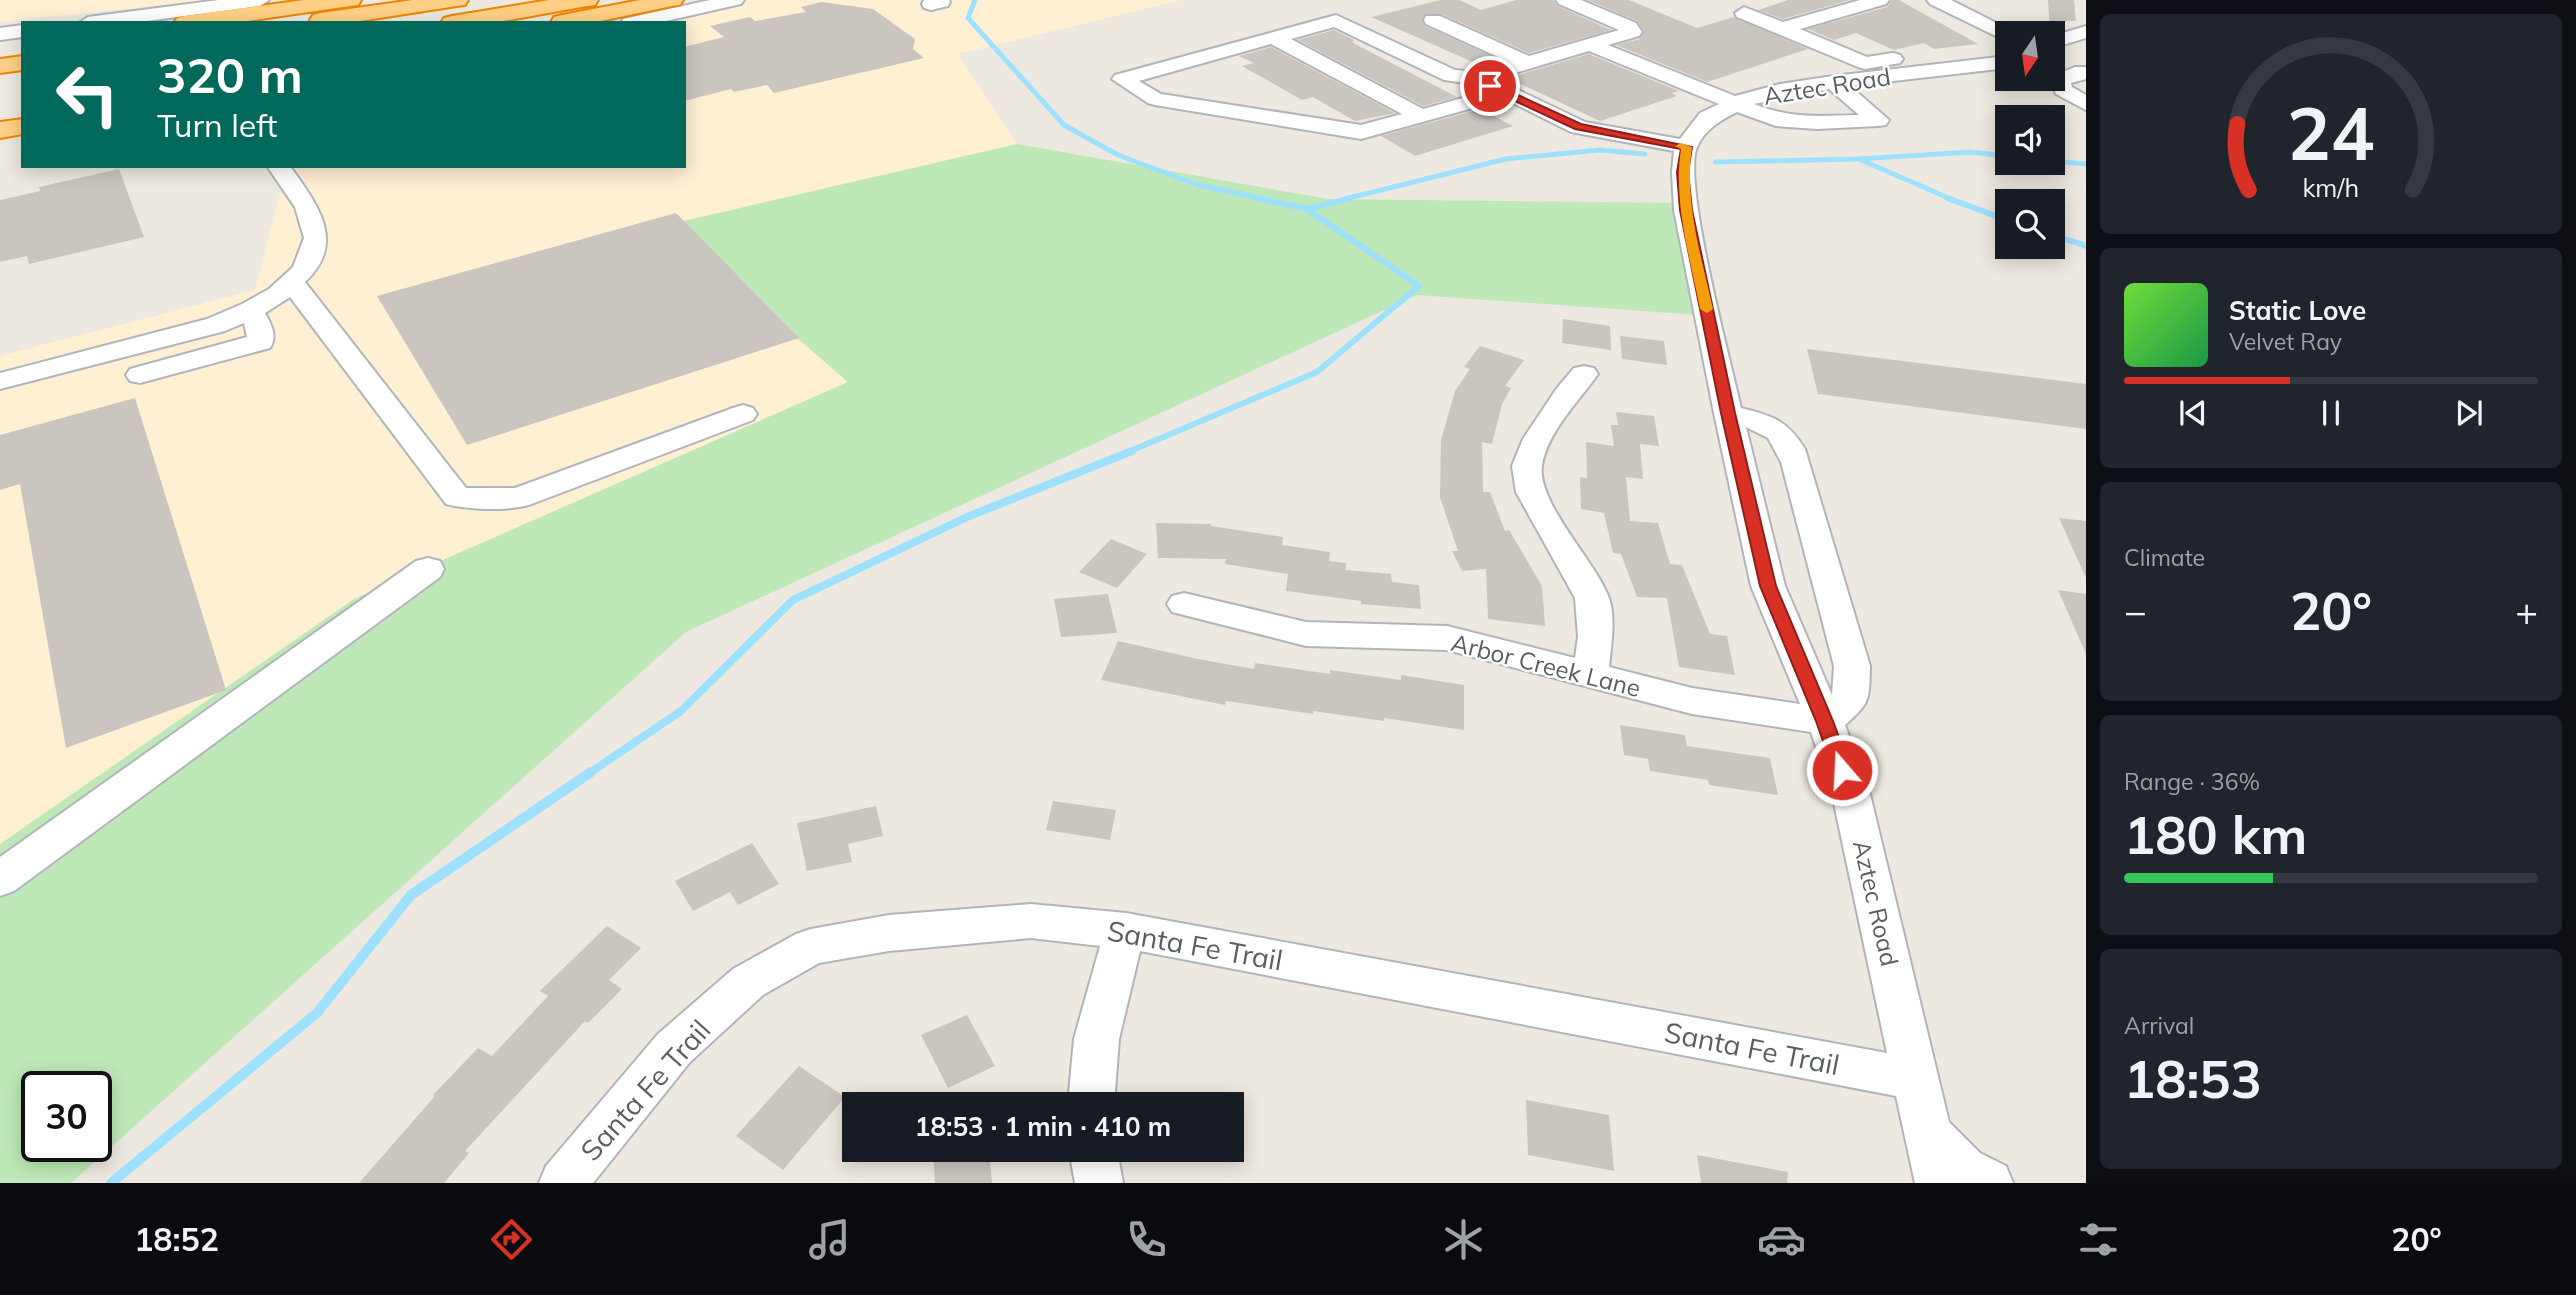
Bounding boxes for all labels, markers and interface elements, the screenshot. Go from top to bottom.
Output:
north arrow [1995,21,2065,91]
map controls [1995,21,2065,259]
text: 320 m [157,44,303,105]
icon: left [42,49,133,140]
pin [1460,56,1520,116]
street label: Aztec Road [1761,61,1893,111]
icon: arrive [1471,67,1509,105]
text: 24 [2287,87,2375,178]
text: Turn left [157,105,277,145]
button: sound [1995,105,2065,175]
text: km/h [2303,172,2359,203]
button: search [1995,189,2065,259]
text: Static Love [2229,294,2366,327]
text: Velvet Ray [2229,327,2342,356]
icon: previous [2174,394,2212,432]
icon: pause [2312,394,2350,432]
icon: next [2450,394,2488,432]
text: Climate [2124,543,2205,572]
text: 20° [2290,578,2372,643]
text: − [2124,587,2147,635]
text: + [2515,587,2538,635]
street label: Arbor Creek Lane [1448,627,1644,703]
position arrow [1805,733,1879,807]
text: Range · 36% [2124,767,2260,796]
text: 180 km [2124,802,2307,867]
street label: Aztec Road [1847,837,1905,969]
street label: Santa Fe Trail [1105,912,1285,978]
text: Arrival [2124,1011,2194,1040]
street label: Santa Fe Trail [573,1012,717,1168]
street label: Santa Fe Trail [1662,1014,1842,1082]
text: 18:53 [2124,1046,2262,1111]
speed limit sign: 30 [21,1071,112,1162]
text: 18:53 · 1 min · 410 m [915,1110,1171,1143]
icon: directions [487,1215,536,1264]
icon: music [805,1215,854,1264]
icon: phone [1122,1215,1171,1264]
icon: climate [1439,1215,1488,1264]
icon: car [1757,1215,1806,1264]
icon: filters [2074,1215,2123,1264]
text: 18:52 [134,1219,219,1259]
text: 20° [2391,1219,2442,1259]

